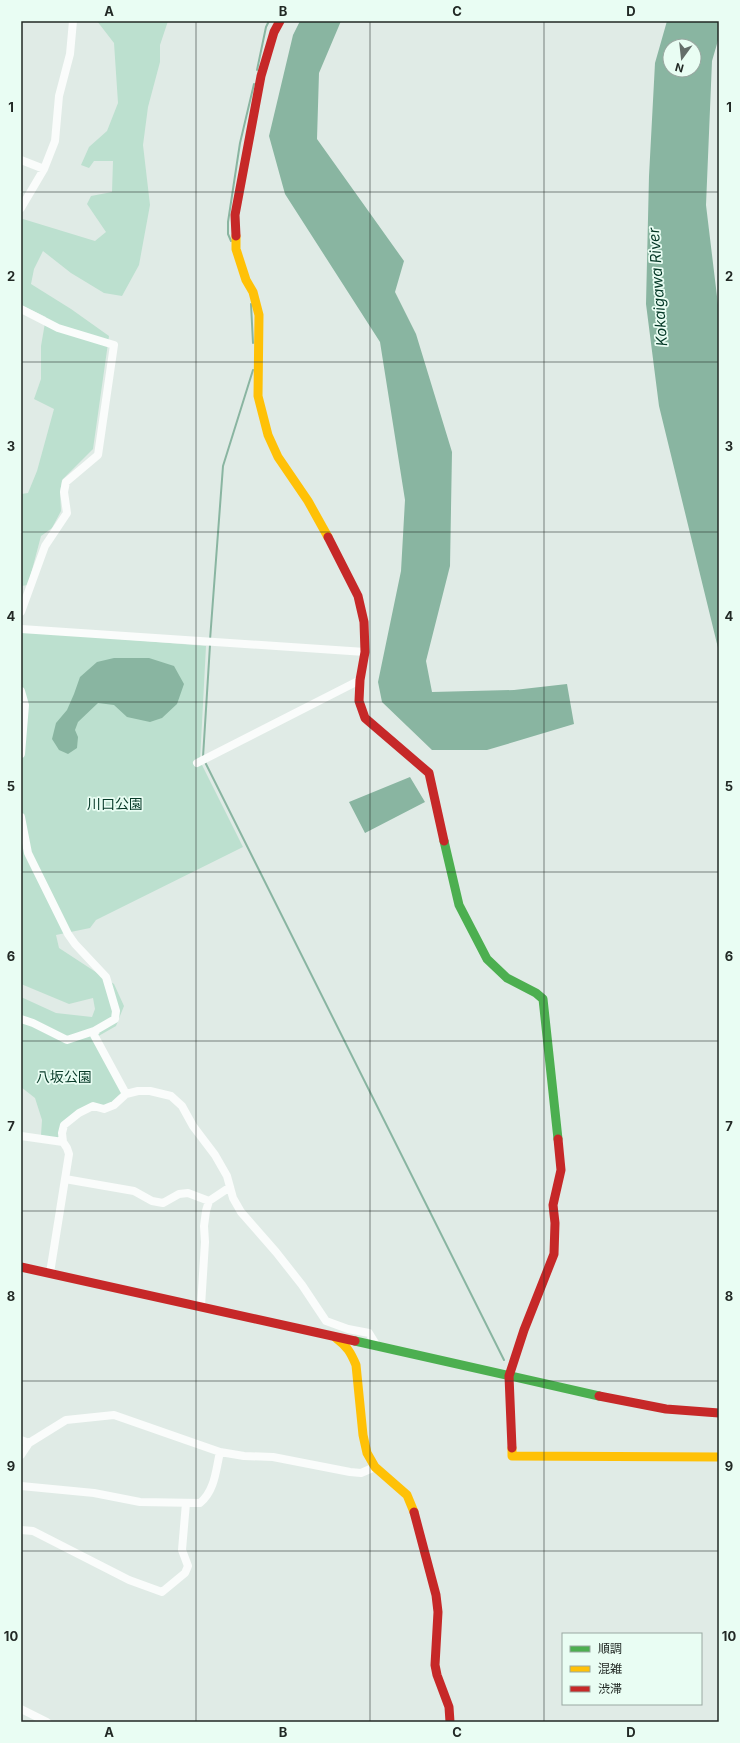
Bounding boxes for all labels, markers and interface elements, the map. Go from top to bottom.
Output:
text: A [104,3,114,19]
text: B [279,3,288,19]
text: C [452,3,462,19]
text: D [626,3,636,19]
north arrow [662,38,702,78]
text: N [674,60,685,76]
text: 1 [8,99,14,115]
text: 1 [726,99,732,115]
water label: Kokaigawa River [644,227,671,347]
text: 2 [7,268,15,284]
text: 2 [725,268,733,284]
text: 3 [7,438,15,454]
text: 3 [725,438,733,454]
text: 4 [7,608,16,624]
text: 4 [725,608,734,624]
text: 5 [7,778,15,794]
text: 5 [725,778,733,794]
park label: 川口公園 [87,795,143,812]
text: 6 [7,948,15,964]
text: 6 [725,948,733,964]
park label: 八坂公園 [36,1068,92,1085]
text: 7 [7,1118,15,1134]
text: 7 [725,1118,733,1134]
text: 8 [7,1288,15,1304]
text: 8 [725,1288,733,1304]
text: 9 [7,1458,15,1474]
text: 9 [725,1458,733,1474]
text: 10 [4,1628,18,1644]
text: 10 [722,1628,736,1644]
legend [562,1633,702,1705]
text: 順調 [598,1641,622,1656]
text: 混雑 [598,1661,622,1676]
text: 渋滞 [598,1681,622,1696]
text: A [104,1724,114,1740]
text: B [279,1724,288,1740]
text: C [452,1724,462,1740]
text: D [626,1724,636,1740]

